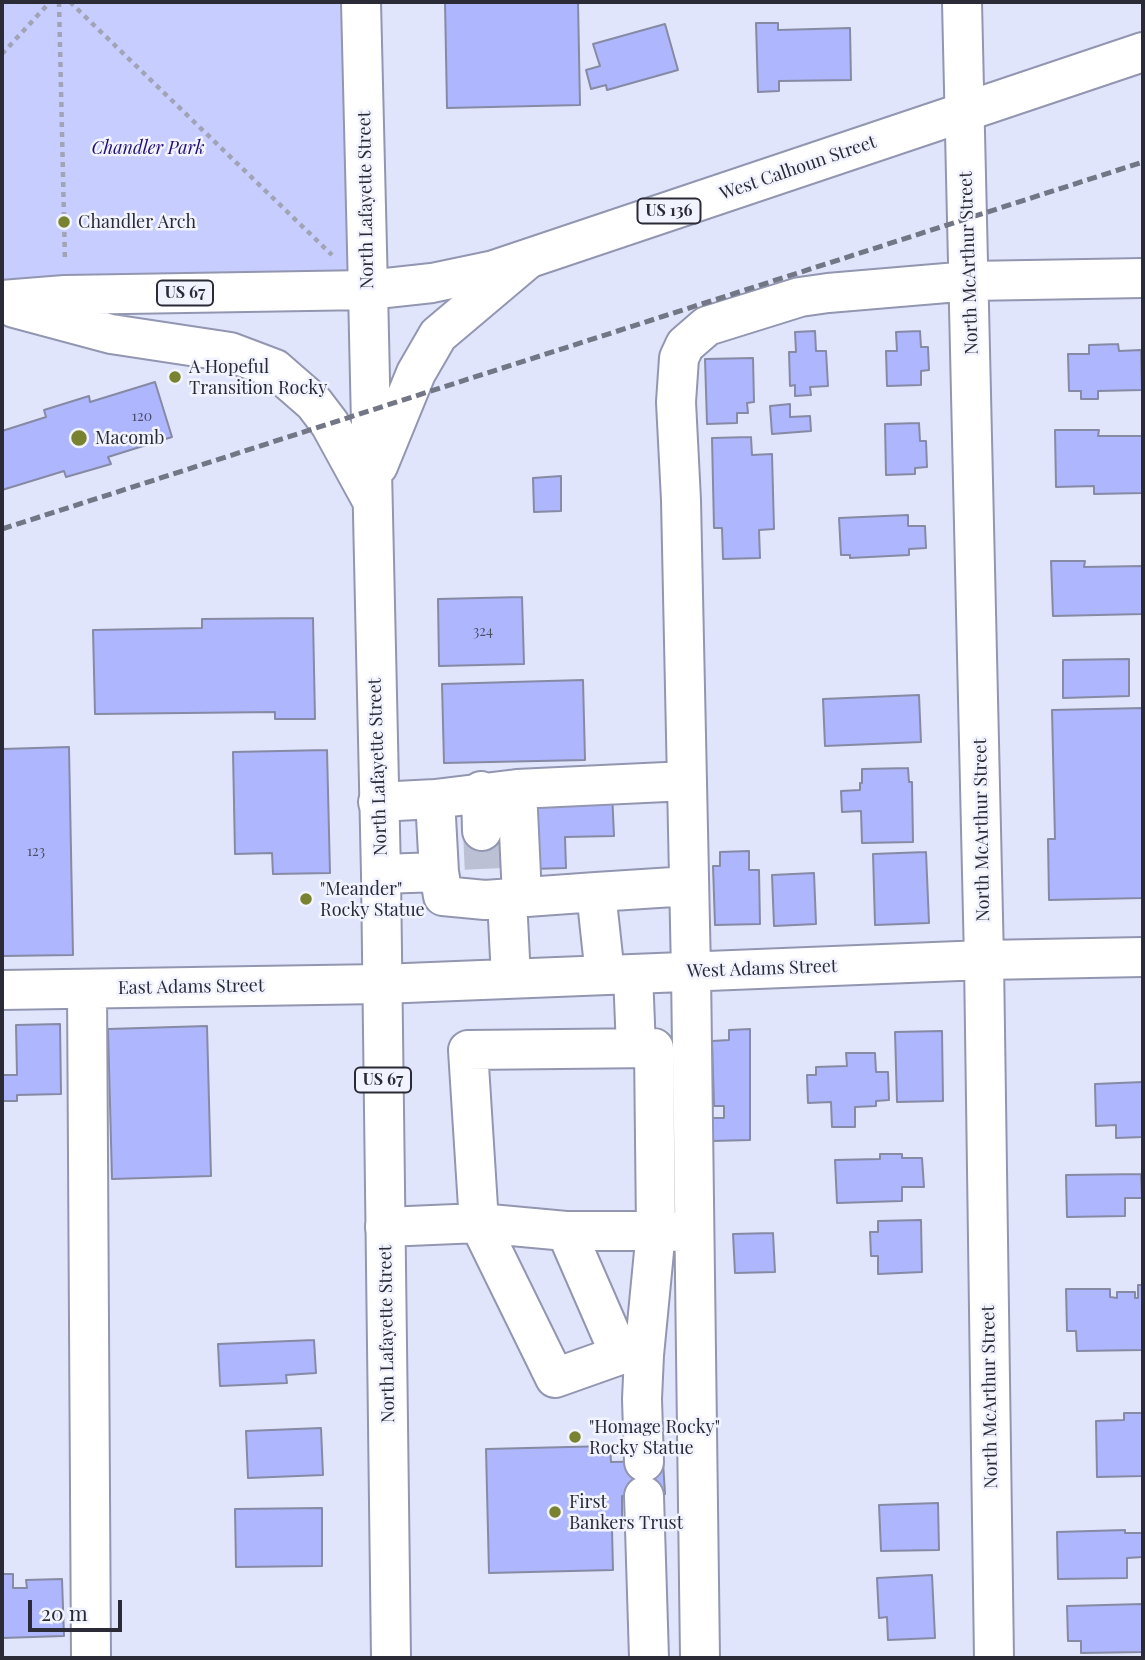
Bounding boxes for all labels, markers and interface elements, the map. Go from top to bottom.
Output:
street label: North Lafayette Street [354,111,378,289]
street label: West Calhoun Street [717,131,879,205]
park label: Chandler Park [91,137,205,159]
street label: North McArthur Street [955,171,983,355]
road number: US 136 [638,198,700,224]
place label: Chandler Arch [78,211,196,233]
marker: Chandler Arch [56,214,72,230]
road number: US 67 [157,280,213,306]
place label: A Hopeful Transition Rocky [189,356,327,398]
marker: A Hopeful Transition Rocky [167,369,183,385]
house number: 120 [132,409,152,425]
place label: Macomb [95,427,164,449]
marker: Macomb [69,428,89,448]
house number: 324 [473,624,493,640]
street label: North Lafayette Street [364,678,392,856]
street label: North McArthur Street [970,738,994,922]
house number: 123 [27,844,45,860]
place label: "Meander" Rocky Statue [320,878,425,920]
marker: "Meander" Rocky Statue [298,891,314,907]
street label: West Adams Street [686,956,838,982]
street label: East Adams Street [118,975,264,999]
road number: US 67 [355,1068,411,1092]
street label: North Lafayette Street [375,1245,399,1423]
street label: North McArthur Street [978,1305,1002,1489]
place label: "Homage Rocky" Rocky Statue [589,1416,720,1458]
marker: "Homage Rocky" Rocky Statue [567,1429,583,1445]
place label: First Bankers Trust [569,1491,683,1534]
marker: First Bankers Trust [547,1504,563,1520]
scale bar [32,1586,126,1630]
text: 20 m [41,1598,88,1626]

